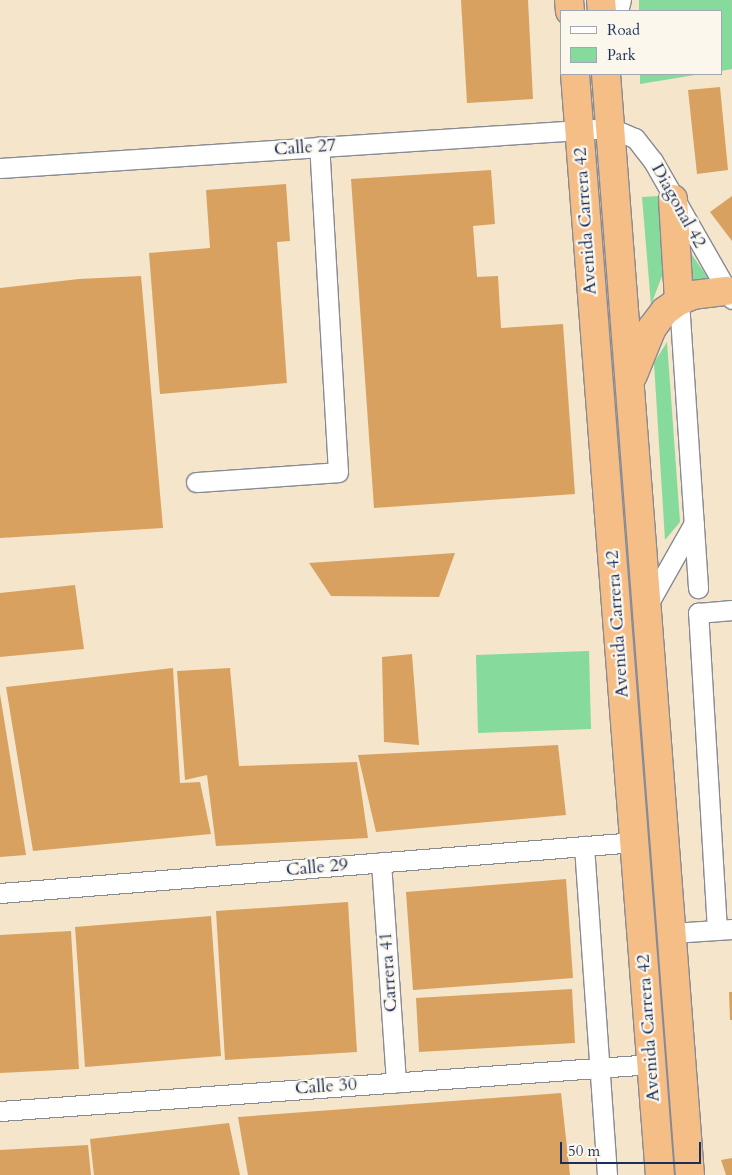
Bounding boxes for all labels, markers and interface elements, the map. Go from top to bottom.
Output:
legend [560,10,722,75]
text: Road [607,20,640,40]
text: Park [607,45,636,65]
street label: Calle 27 [273,135,337,161]
street label: Avenida Carrera 42 [570,146,602,296]
street label: Diagonal 42 [646,160,710,252]
street label: Avenida Carrera 42 [602,549,634,699]
street label: Calle 29 [285,855,349,881]
street label: Carrera 41 [375,931,403,1013]
street label: Avenida Carrera 42 [633,953,665,1103]
street label: Calle 30 [294,1074,358,1100]
scale bar [562,1132,703,1164]
text: 50 m [568,1141,600,1161]

